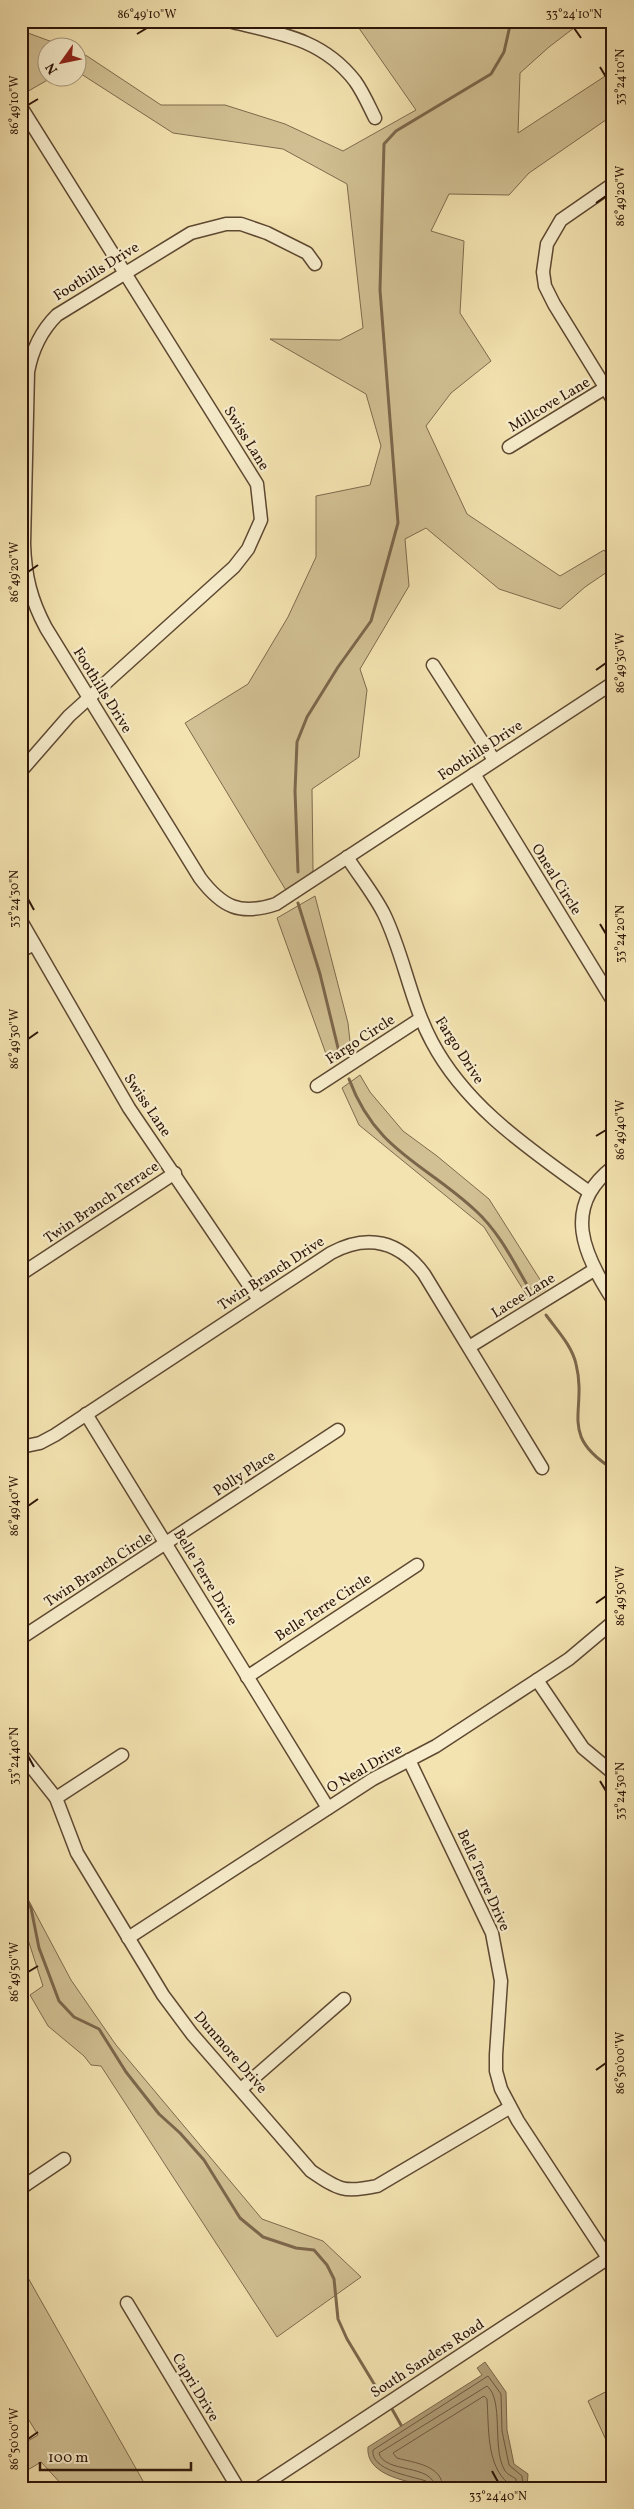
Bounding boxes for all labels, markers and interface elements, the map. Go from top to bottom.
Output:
text: 86°49'10"W [117,7,177,23]
text: 33°24'10"N [546,7,602,23]
north arrow [38,38,88,88]
text: 33°24'10"N [613,49,629,105]
text: N [42,59,63,78]
text: 86°49'10"W [7,75,23,135]
text: 86°49'20"W [613,166,629,226]
street label: Foothills Drive [50,238,144,307]
street label: Millcove Lane [505,373,595,438]
street label: Swiss Lane [218,403,274,475]
text: 86°49'20"W [7,542,23,602]
text: 86°49'30"W [613,633,629,693]
street label: Foothills Drive [67,644,136,738]
street label: Foothills Drive [434,716,527,787]
street label: Oneal Circle [525,840,586,919]
text: 33°24'30"N [7,870,23,928]
text: 33°24'20"N [613,905,629,963]
text: 86°49'30"W [7,1009,23,1069]
street label: Fargo Circle [322,1010,399,1070]
street label: Fargo Drive [429,1013,488,1089]
street label: Swiss Lane [118,1070,176,1142]
text: 86°49'40"W [613,1100,629,1160]
street label: Twin Branch Terrace [40,1157,164,1250]
street label: Twin Branch Drive [214,1232,329,1317]
street label: Lacee Lane [488,1268,560,1324]
street label: Polly Place [210,1446,280,1502]
text: 86°49'40"W [7,1476,23,1536]
street label: Belle Terre Drive [168,1526,242,1630]
street label: Twin Branch Circle [41,1527,157,1613]
text: 86°49'50"W [613,1566,629,1626]
street label: Belle Terre Circle [271,1569,376,1647]
text: 33°24'40"N [7,1727,23,1785]
street label: O Neal Drive [323,1739,406,1799]
text: 33°24'30"N [613,1762,629,1820]
street label: Belle Terre Drive [451,1826,514,1935]
text: 86°49'50"W [7,1942,23,2002]
street label: Dunmore Drive [188,2007,271,2099]
text: 86°50'00"W [613,2032,629,2094]
street label: South Sanders Road [367,2315,489,2404]
street label: Capri Drive [166,2350,223,2426]
text: 86°50'00"W [7,2408,23,2470]
scale bar [40,2439,191,2471]
text: 100 m [48,2448,88,2469]
text: 33°24'40"N [469,2489,527,2505]

